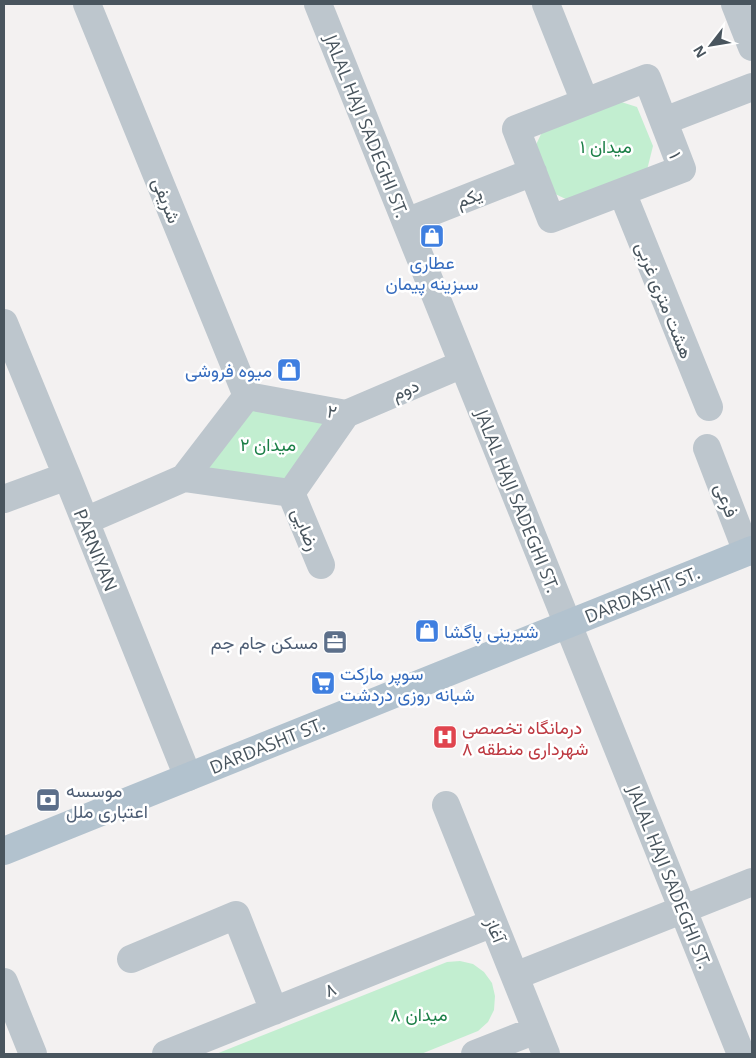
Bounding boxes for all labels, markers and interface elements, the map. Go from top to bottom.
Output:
north arrow [686,20,736,70]
street label: JALAL HAJI SADEGHI ST. [319,29,415,221]
text: N [688,42,711,62]
park label: میدان ۱ [580,134,632,158]
street label: ۱ [664,148,688,162]
street label: شریفی [147,174,187,226]
street label: یکم [452,181,486,214]
shop icon: عطاری سبزینه پیمان [419,223,445,249]
street label: هشت متری غربی [631,238,699,362]
place label: عطاری سبزینه پیمان [385,250,479,296]
shop icon: میوه فروشی [276,357,302,383]
place label: میوه فروشی [185,358,272,382]
street label: دوم [388,373,423,406]
street label: ۲ [325,398,339,424]
street label: JALAL HAJI SADEGHI ST. [470,404,566,596]
park label: میدان ۲ [240,432,296,456]
street label: فرعی [710,479,744,521]
street label: رضایی [286,504,326,554]
street label: PARNIYAN [69,505,123,595]
street label: DARDASHT ST. [581,560,703,628]
shop icon: شیرینی پاگشا [414,618,440,644]
place label: شیرینی پاگشا [444,619,539,644]
office icon: مسکن جام جم [322,629,348,655]
place label: مسکن جام جم [211,630,318,655]
place label: سوپر مارکت شبانه روزی دردشت [340,661,475,706]
supermarket icon: سوپر مارکت شبانه روزی دردشت [310,670,336,696]
street label: DARDASHT ST. [206,711,328,779]
place label: درمانگاه تخصصی شهرداری منطقه ۸ [462,715,588,760]
hospital icon: درمانگاه تخصصی شهرداری منطقه ۸ [432,724,458,750]
place label: موسسه اعتباری ملل [66,778,148,823]
street label: JALAL HAJI SADEGHI ST. [622,780,718,972]
bank icon: موسسه اعتباری ملل [35,787,61,813]
street label: آغاز [480,913,512,948]
street label: ۸ [321,976,339,1002]
park label: میدان ۸ [390,1002,448,1026]

